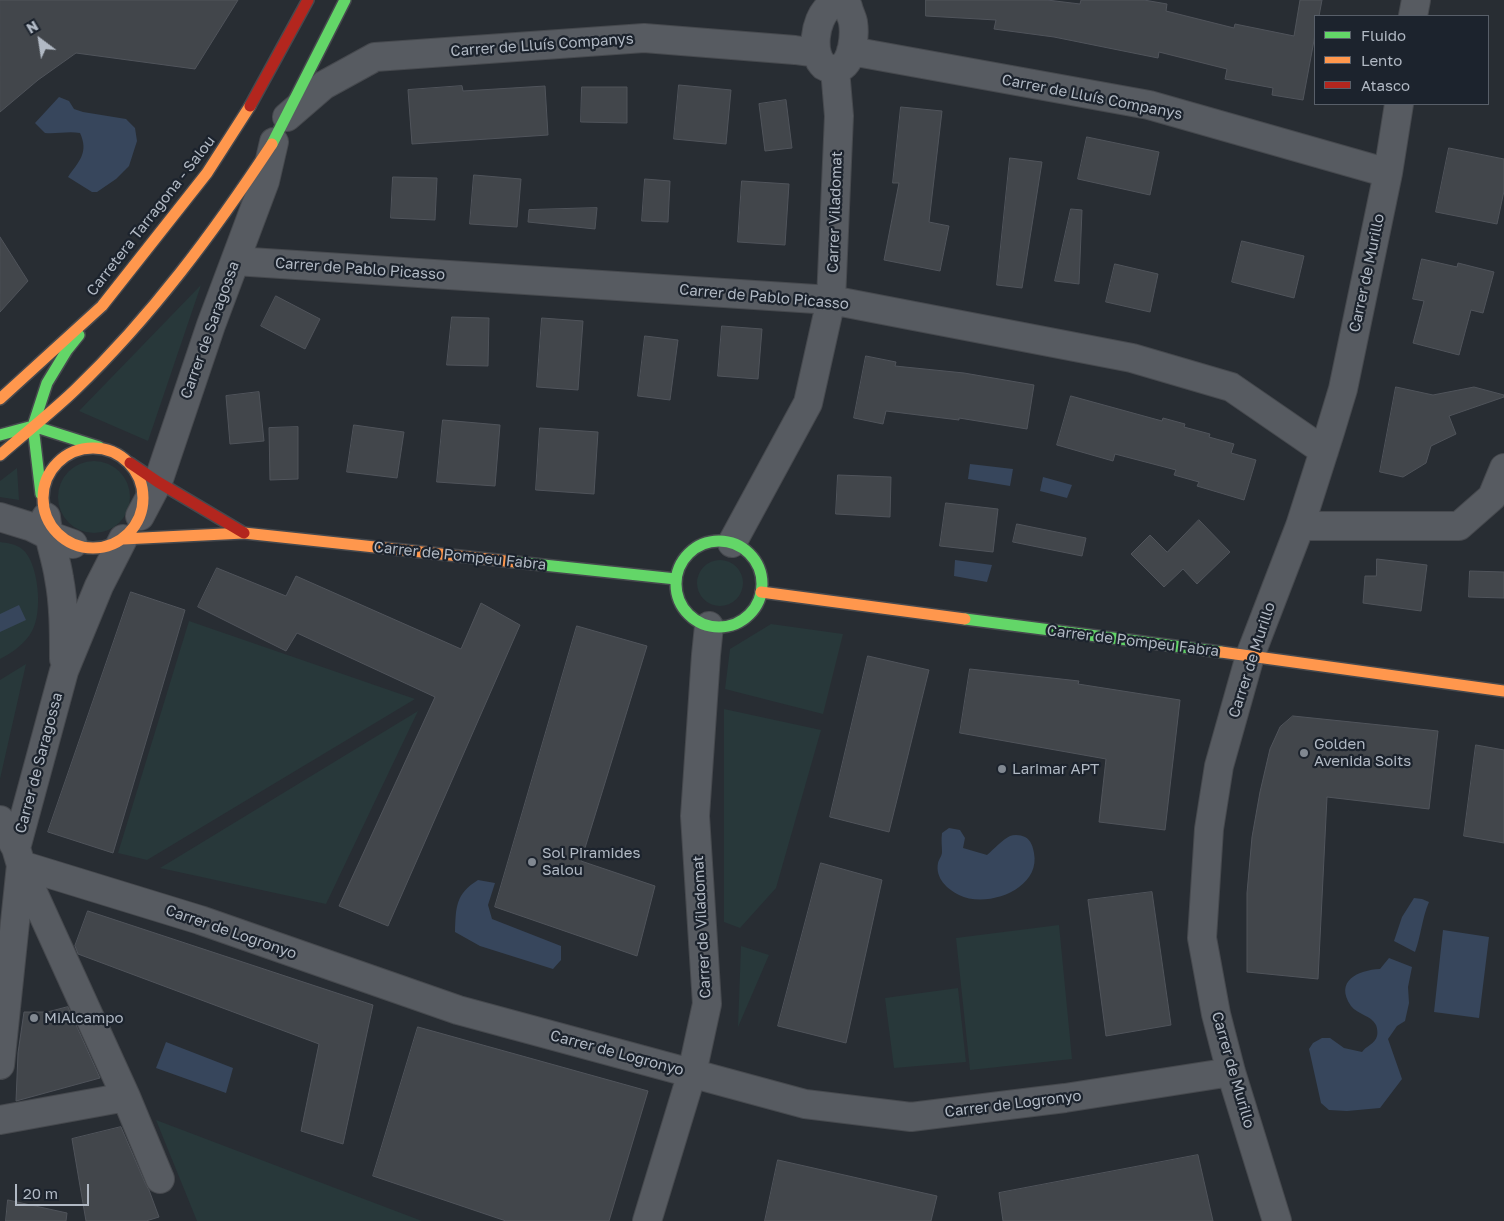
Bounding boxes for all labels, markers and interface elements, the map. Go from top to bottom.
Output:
north arrow [15,15,65,65]
legend [1314,15,1489,105]
text: N [23,17,41,37]
text: Fluido [1361,26,1406,44]
street label: Carrer de Lluís Companys [450,30,634,60]
text: Lento [1361,51,1402,69]
street label: Carrer de Lluís Companys [1000,71,1184,123]
text: Atasco [1361,76,1410,94]
street label: Carretera Tarragona - Salou [83,132,219,300]
street label: Carrer Viladomat [824,151,846,273]
street label: Carrer de Murillo [1346,212,1388,334]
street label: Carrer de Pablo Picasso [274,254,446,284]
street label: Carrer de Saragossa [177,259,243,401]
street label: Carrer de Pablo Picasso [678,281,850,313]
street label: Carrer de Pompeu Fabra [373,538,547,574]
street label: Carrer de Murillo [1225,600,1279,720]
street label: Carrer de Pompeu Fabra [1046,622,1220,660]
street label: Carrer de Saragossa [12,691,66,835]
place label: Golden Avenida Soits [1314,735,1411,770]
marker: Golden Avenida Soits [1298,747,1310,759]
place label: Larimar APT [1012,760,1099,778]
marker: Larimar APT [996,763,1008,775]
place label: Sol Piramides Salou [542,844,640,879]
street label: Carrer de Viladomat [689,855,715,999]
marker: Sol Piramides Salou [526,856,538,868]
street label: Carrer de Logronyo [163,901,299,963]
place label: MiAlcampo [44,1009,123,1027]
street label: Carrer de Murillo [1208,1010,1258,1130]
marker: MiAlcampo [28,1012,40,1024]
street label: Carrer de Logronyo [548,1027,686,1079]
street label: Carrer de Logronyo [944,1087,1082,1121]
scale bar [18,1174,91,1206]
text: 20 m [23,1184,58,1202]

